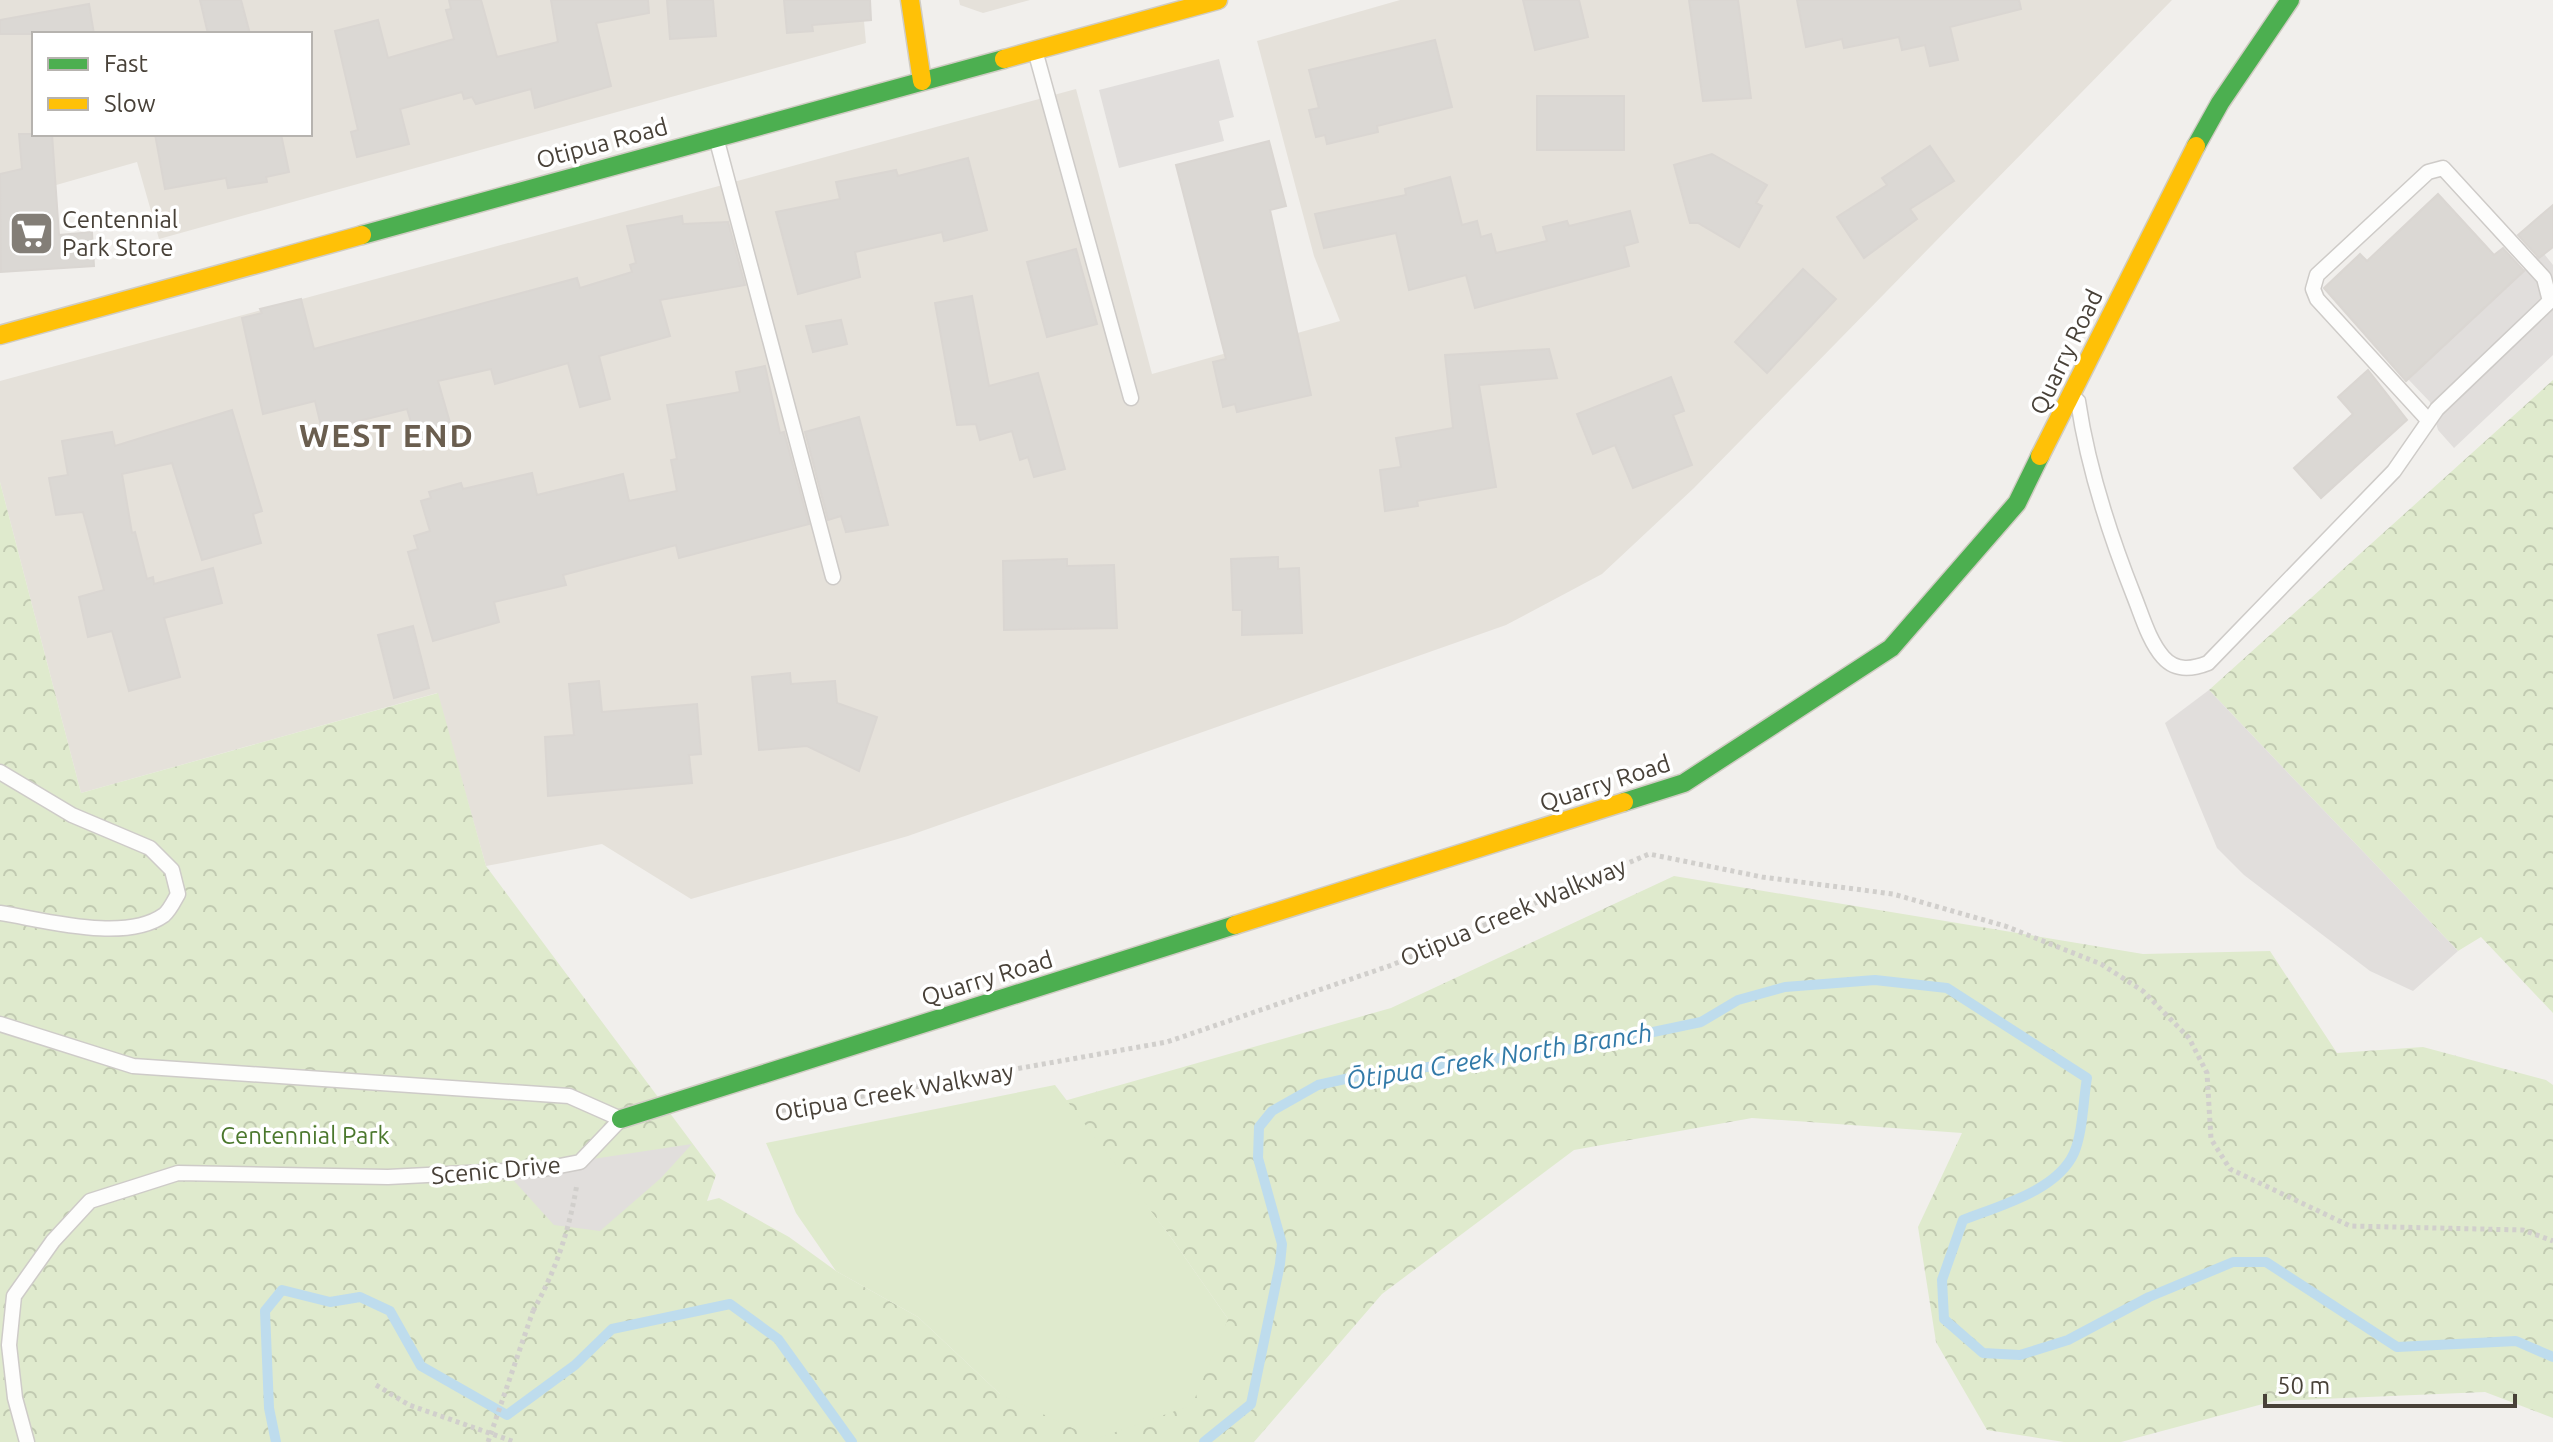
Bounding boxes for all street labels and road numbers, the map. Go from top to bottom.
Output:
street label: Otipua Road [533,113,671,173]
street label: Quarry Road [2024,285,2108,419]
street label: Quarry Road [1536,749,1674,817]
street label: Otipua Creek Walkway [1396,852,1630,972]
street label: Quarry Road [918,945,1056,1011]
street label: Otipua Creek Walkway [772,1058,1016,1126]
street label: Scenic Drive [430,1151,562,1189]

